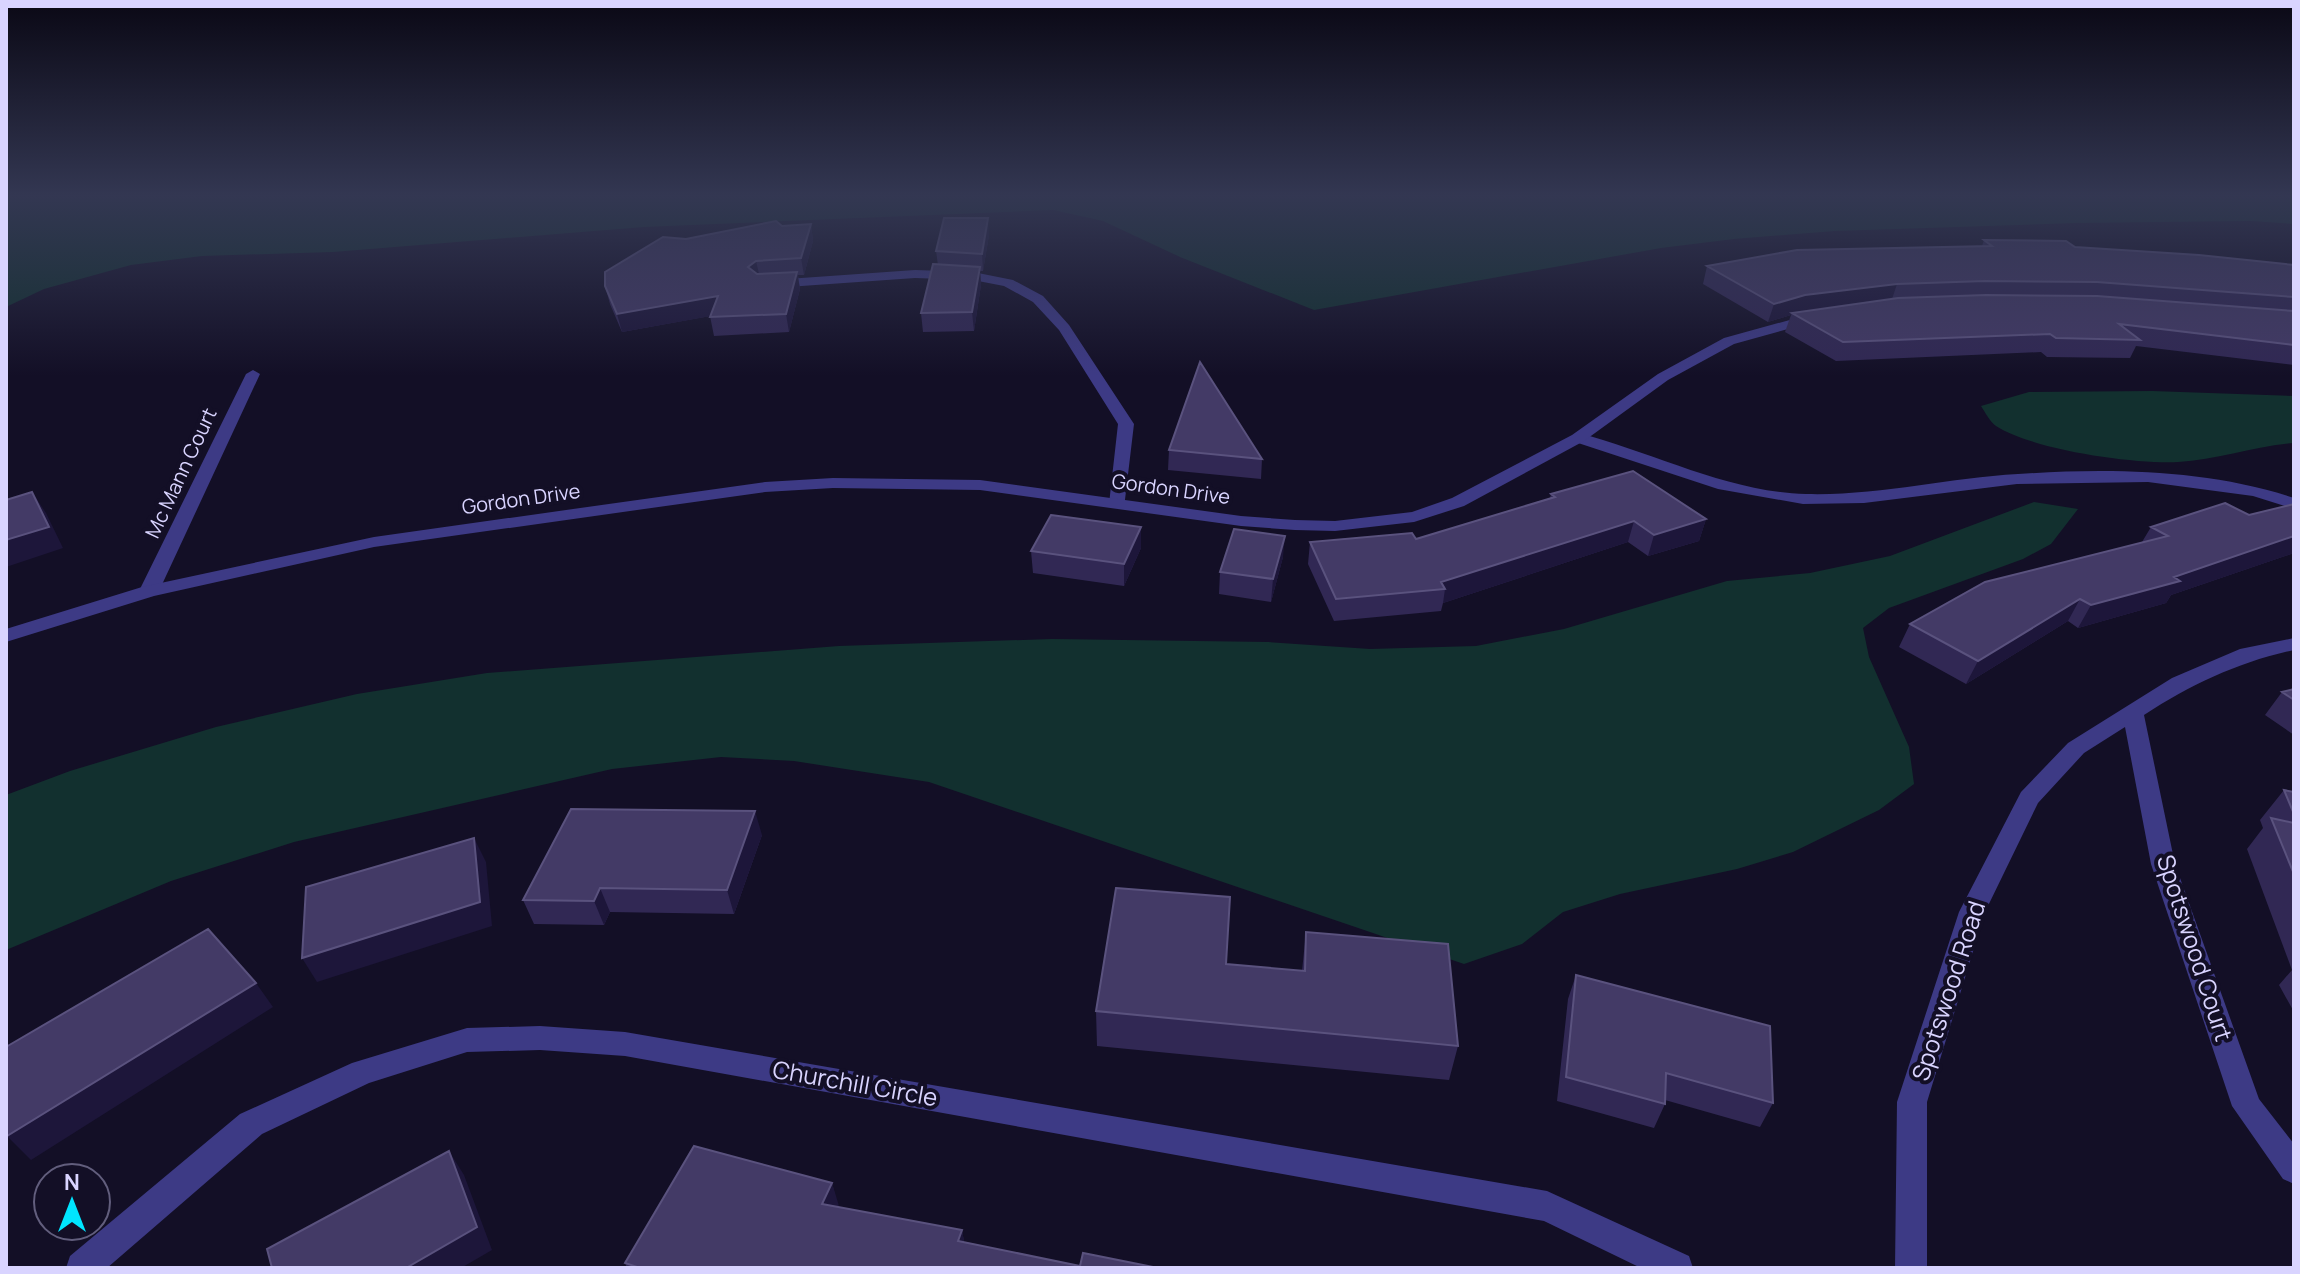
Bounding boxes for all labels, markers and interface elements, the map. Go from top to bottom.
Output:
street label: Mc Mann Court [139,403,223,542]
street label: Gordon Drive [1110,467,1232,510]
street label: Gordon Drive [460,477,582,520]
street label: Spotswood Court [2150,850,2241,1045]
street label: Spotswood Road [1903,896,1992,1085]
street label: Churchill Circle [770,1052,940,1113]
north arrow [32,1162,112,1242]
text: N [64,1167,80,1197]

